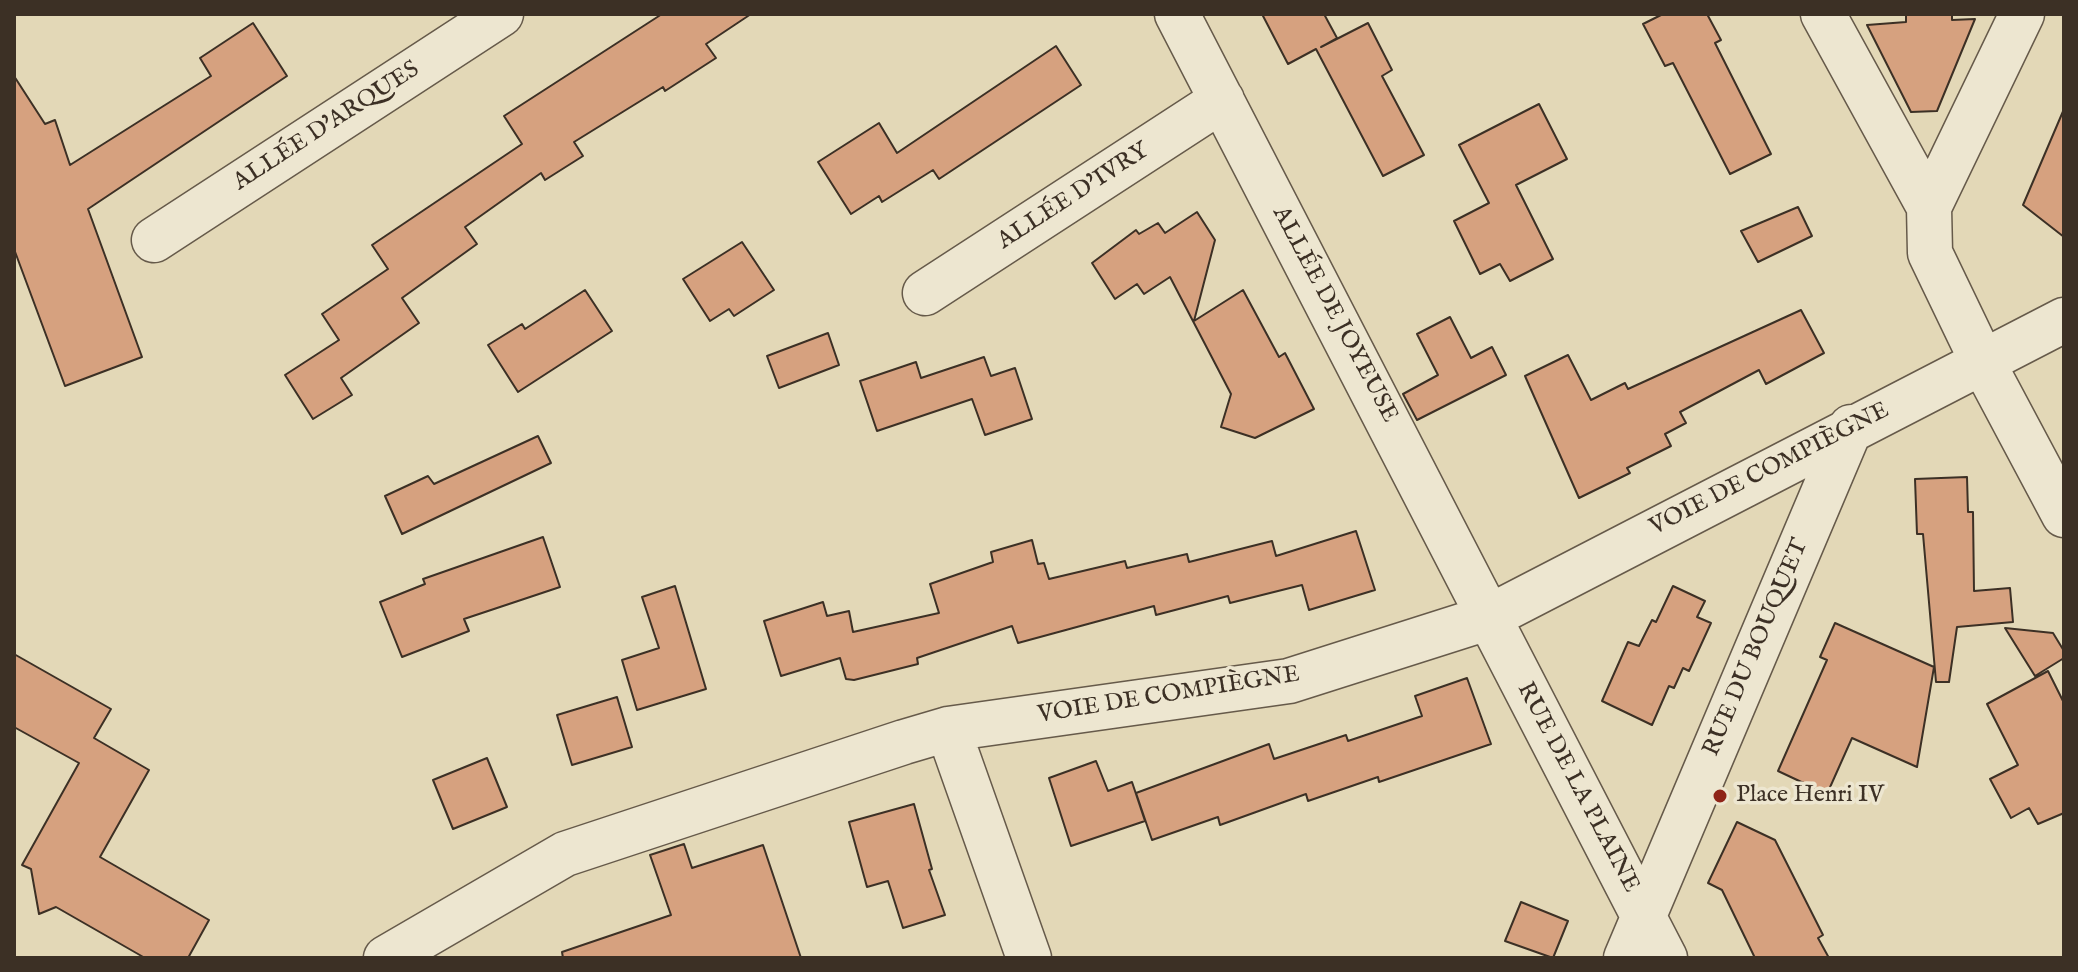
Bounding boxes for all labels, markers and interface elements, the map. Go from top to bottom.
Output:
street label: ALLÉE D'ARQUES [228,56,426,198]
street label: ALLÉE D'IVRY [993,137,1155,257]
street label: ALLÉE DE JOYEUSE [1265,202,1403,428]
street label: VOIE DE COMPIÈGNE [1646,397,1894,543]
street label: RUE DU BOUQUET [1698,535,1816,761]
street label: VOIE DE COMPIÈGNE [1036,661,1302,731]
street label: RUE DE LA PLAINE [1509,678,1645,898]
place label: Place Henri IV [1736,782,1884,810]
marker: Place Henri IV [1711,787,1729,805]

